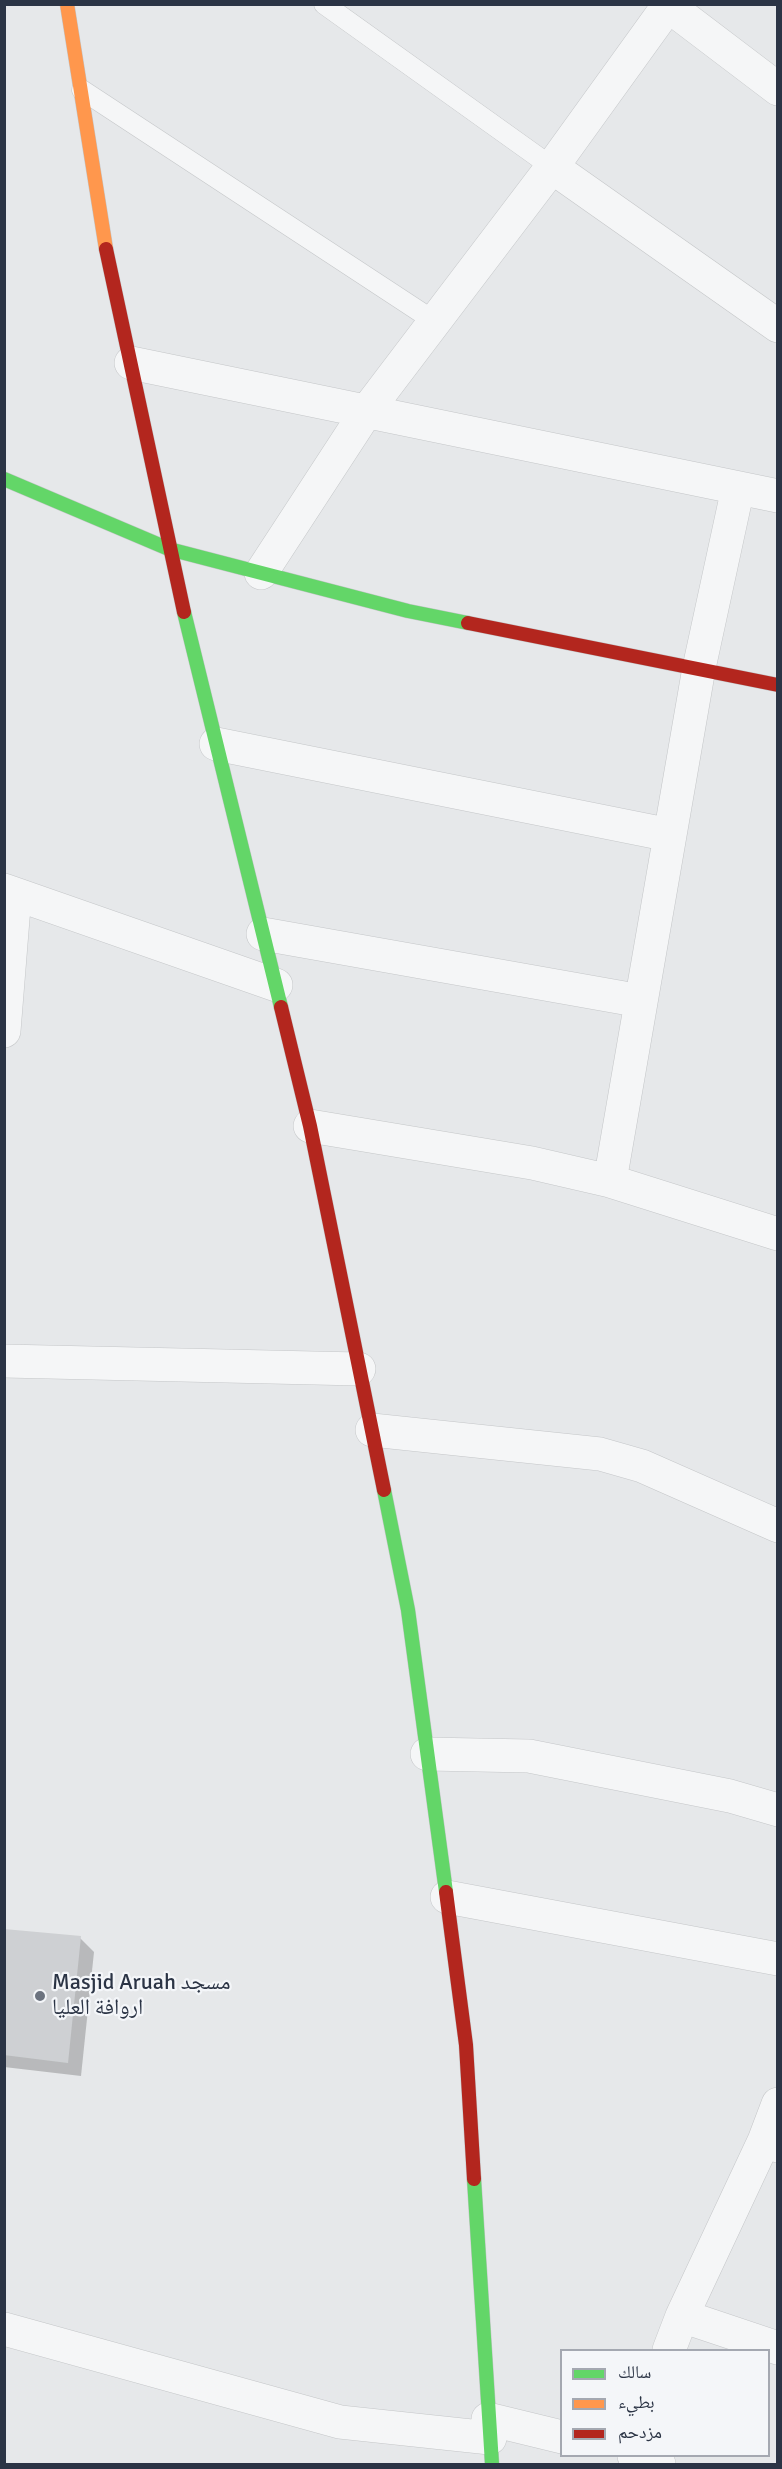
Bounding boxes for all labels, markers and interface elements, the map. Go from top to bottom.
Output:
place label: Masjid Aruah مسجد اروافة العليا [52,1970,230,2022]
marker: Masjid Aruah مسجد اروافة العليا [33,1989,47,2003]
legend [560,2349,770,2457]
text: سالك [618,2361,651,2383]
text: بطيء [618,2391,655,2413]
text: مزدحم [618,2421,662,2443]

